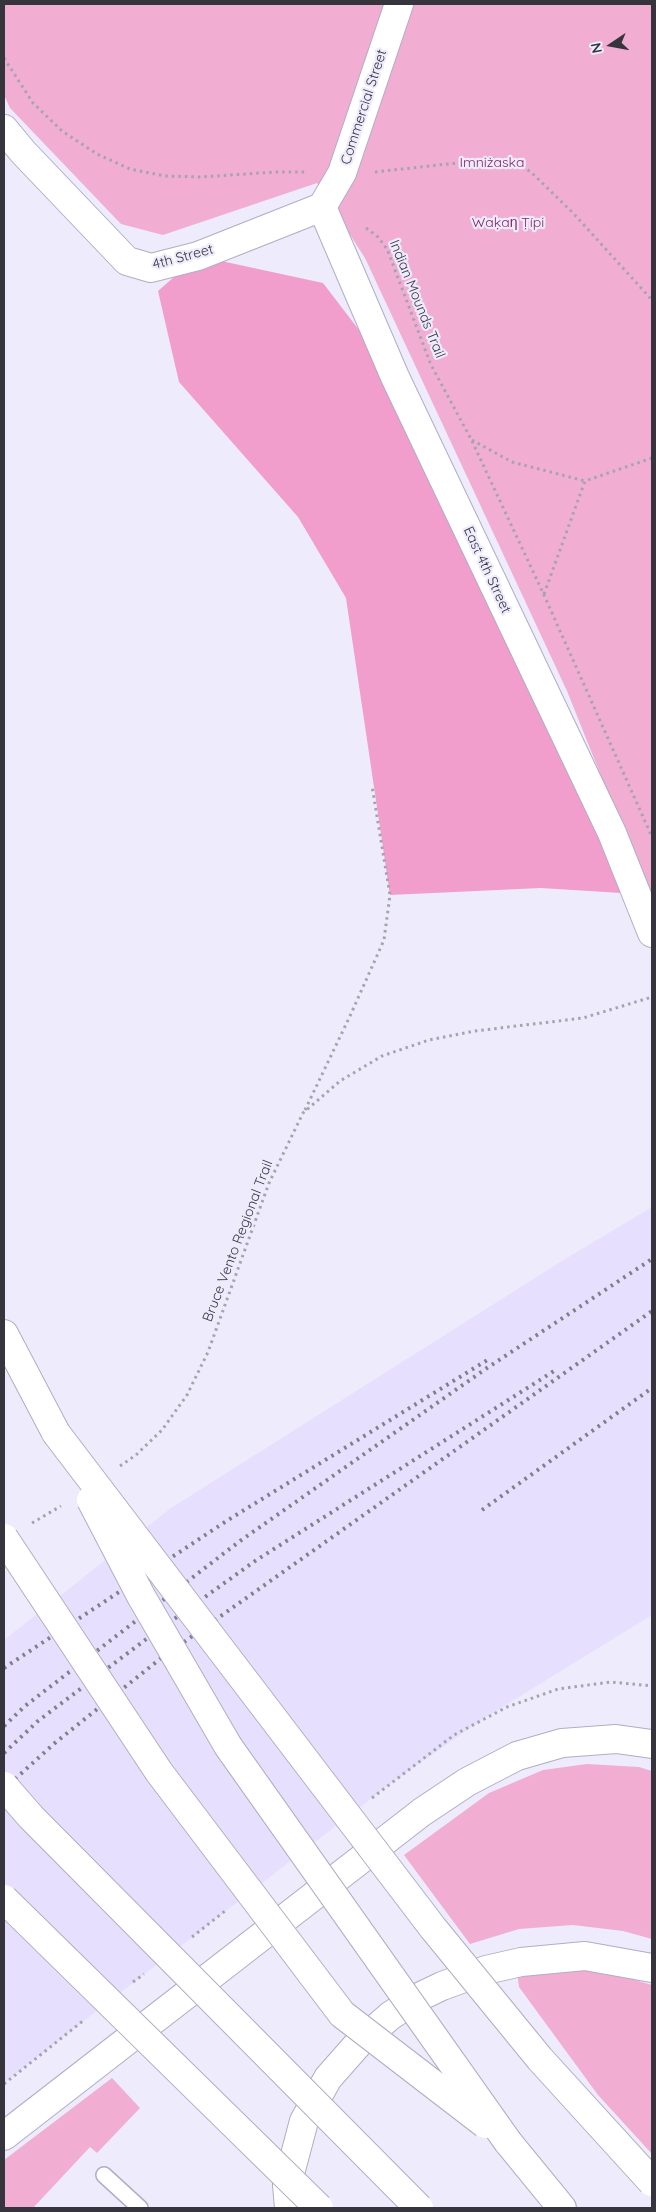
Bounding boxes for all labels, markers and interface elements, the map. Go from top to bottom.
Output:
north arrow [586,20,636,70]
text: N [586,41,606,55]
street label: Commercial Street [337,47,391,167]
park label: Imniżaska [459,155,525,171]
park label: Waḳaƞ Ṭípi [472,215,544,231]
street label: Indian Mounds Trail [386,237,448,361]
street label: 4th Street [151,241,215,273]
street label: East 4th Street [460,524,514,616]
street label: Bruce Vento Regional Trail [199,1158,277,1324]

